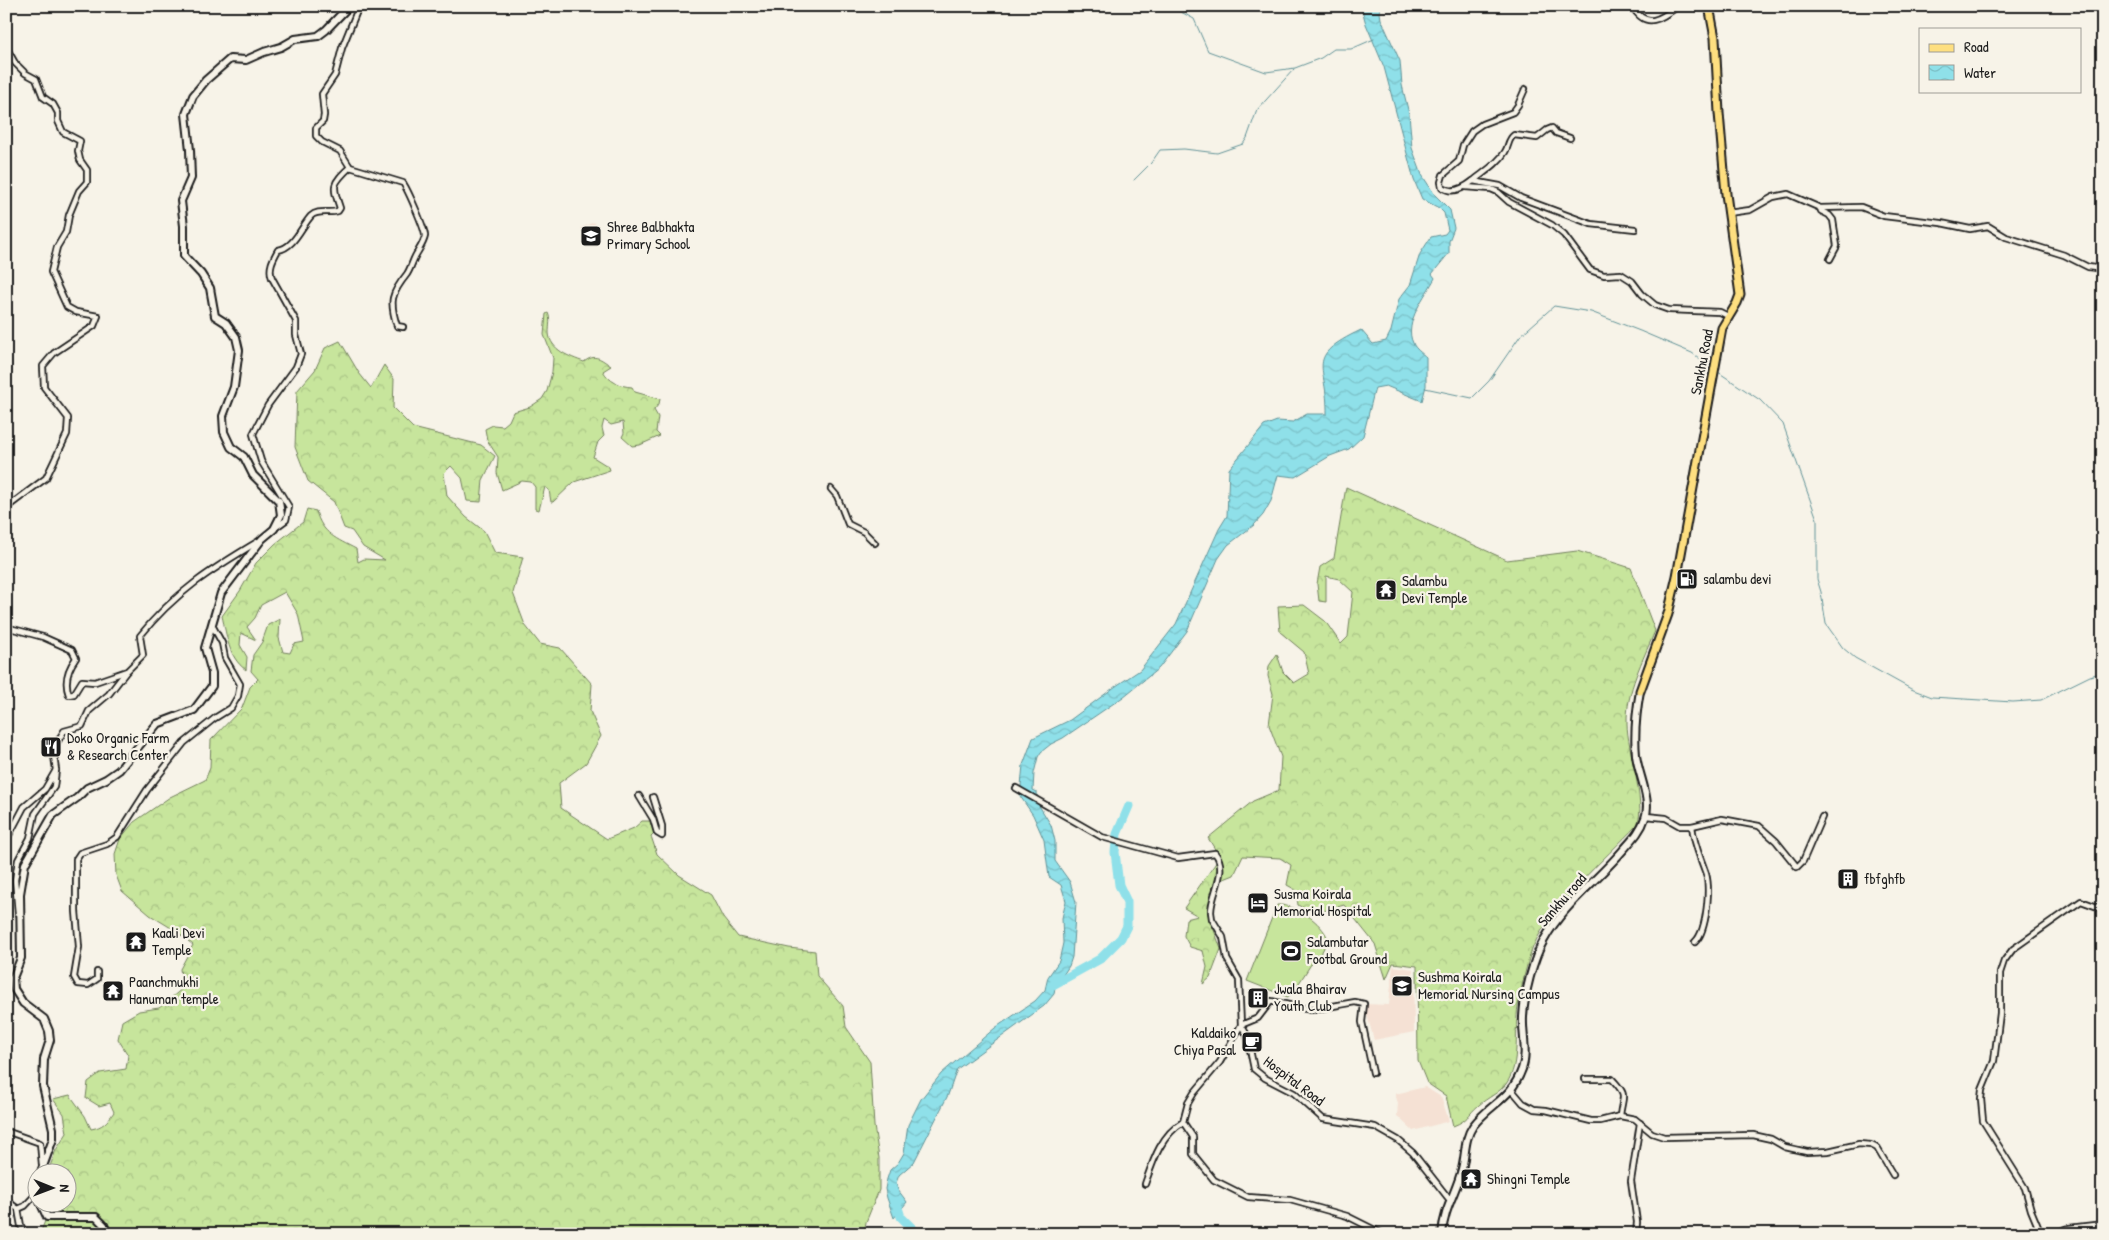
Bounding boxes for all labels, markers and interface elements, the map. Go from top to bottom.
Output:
legend [1919,28,2082,92]
text: Road [1964,36,1989,57]
text: Water [1964,62,1996,83]
place label: Shree Balbhakta Primary School [607,216,695,254]
school or university icon: Shree Balbhakta Primary School [579,224,603,248]
street label: Sankhu Road [1685,327,1718,396]
fuel station icon: salambu devi [1675,567,1699,591]
place label: salambu devi [1703,568,1772,589]
place label: Salambu Devi Temple [1402,570,1468,608]
temple icon: Salambu Devi Temple [1374,578,1398,602]
place label: Doko Organic Farm & Research Center [67,727,169,765]
restaurant icon: Doko Organic Farm & Research Center [39,735,63,759]
building icon: fbfghfb [1836,867,1860,891]
street label: Sankhu road [1532,868,1591,931]
place label: fbfghfb [1864,868,1906,889]
place label: Susma Koirala Memorial Hospital [1274,883,1371,921]
hotel icon: Susma Koirala Memorial Hospital [1246,891,1270,915]
place label: Kaali Devi Temple [152,922,205,960]
temple icon: Kaali Devi Temple [124,930,148,954]
place label: Salambutar Footbal Ground [1306,931,1387,969]
sports icon: Salambutar Footbal Ground [1279,939,1303,963]
place label: Sushma Koirala Memorial Nursing Campus [1418,966,1560,1004]
place label: Paanchmukhi Hanuman temple [129,971,219,1009]
school or university icon: Sushma Koirala Memorial Nursing Campus [1390,974,1414,998]
place label: Jwala Bhairav Youth Club [1274,978,1347,1016]
temple icon: Paanchmukhi Hanuman temple [101,979,125,1003]
building icon: Jwala Bhairav Youth Club [1246,986,1270,1010]
place label: Kaldaiko Chiya Pasal [1174,1022,1236,1060]
cafe icon: Kaldaiko Chiya Pasal [1240,1030,1264,1054]
street label: Hospital Road [1259,1051,1329,1111]
north arrow [28,1162,78,1212]
temple icon: Shingni Temple [1459,1167,1483,1191]
place label: Shingni Temple [1487,1168,1570,1189]
text: N [56,1184,75,1193]

